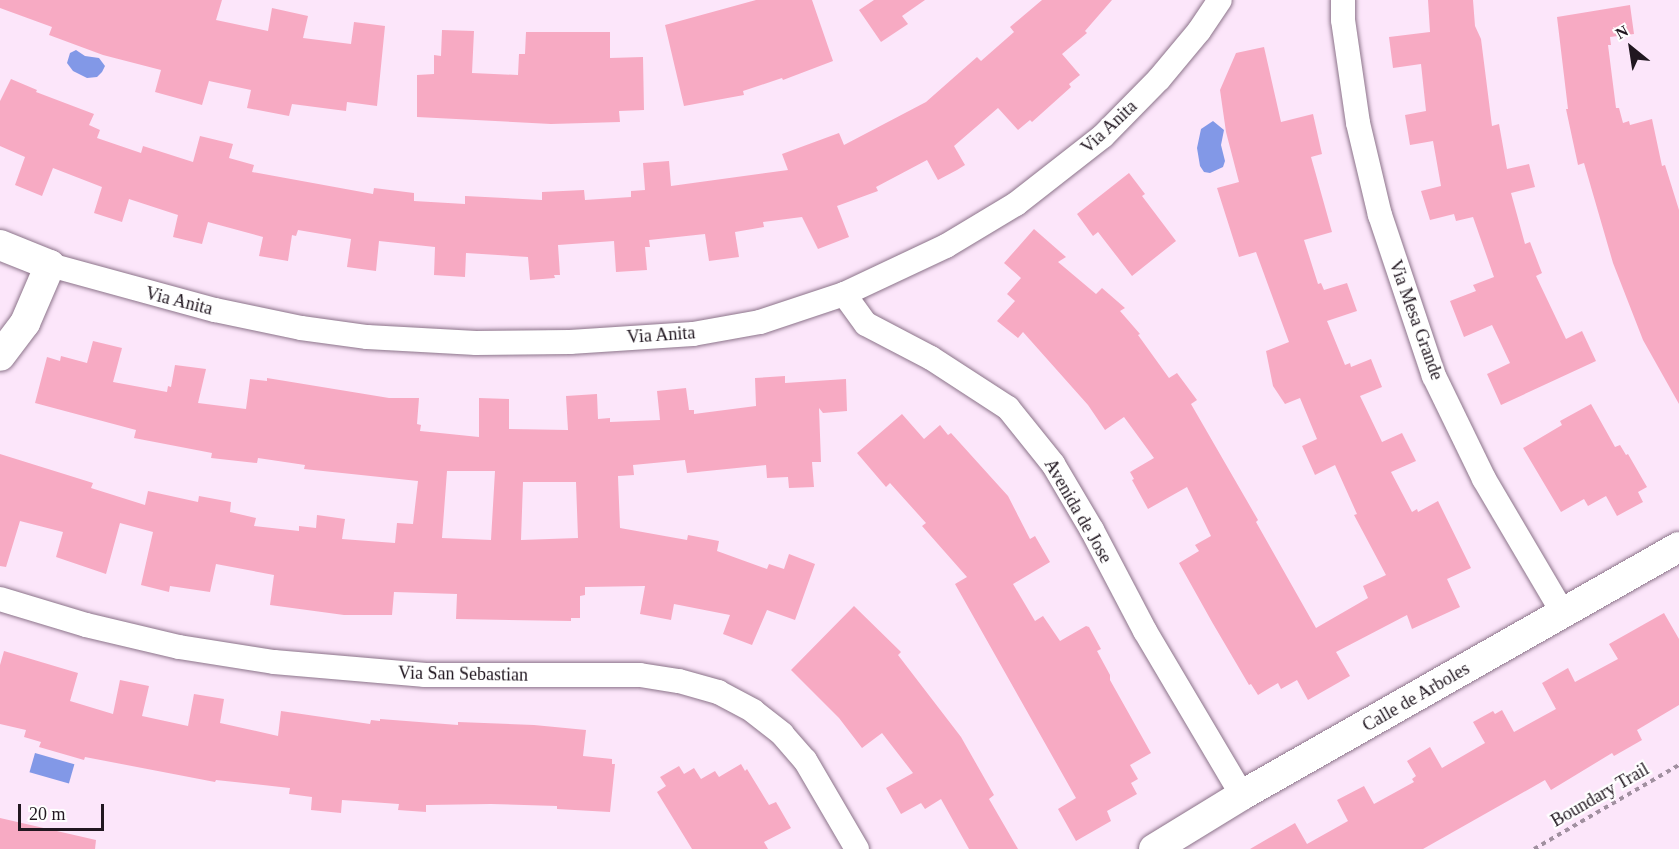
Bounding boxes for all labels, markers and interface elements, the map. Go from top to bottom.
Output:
north arrow [1601,18,1661,78]
text: N [1612,22,1631,42]
street label: Via Anita [1076,95,1142,159]
street label: Via Mesa Grande [1384,257,1448,383]
street label: Via Anita [143,282,215,320]
street label: Via Anita [626,322,696,348]
street label: Avenida de Jose [1039,455,1117,567]
street label: Calle de Arboles [1358,657,1474,737]
street label: Via San Sebastian [398,662,528,686]
street label: Boundary Trail [1547,758,1653,832]
scale bar [21,792,106,830]
text: 20 m [29,804,66,824]

